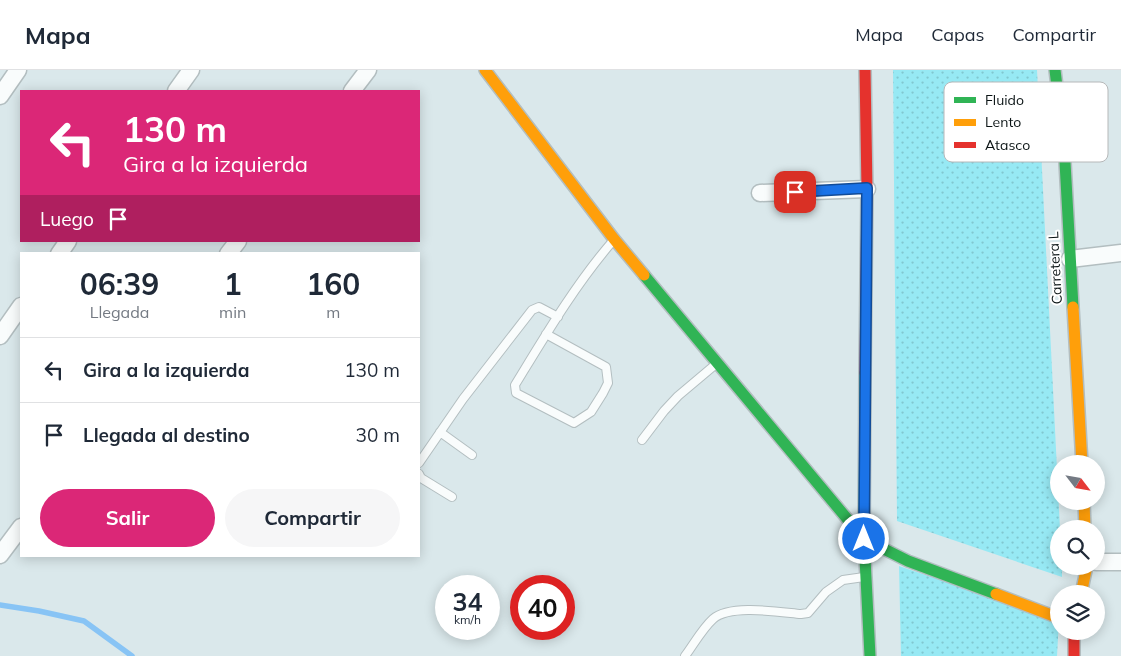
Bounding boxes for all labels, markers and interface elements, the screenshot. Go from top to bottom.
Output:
text: Mapa [25,20,91,50]
text: Mapa [855,23,903,46]
text: Capas [931,23,985,46]
text: Compartir [1013,23,1096,46]
legend [944,82,1108,162]
text: Fluido [985,91,1024,109]
text: 130 m [123,107,227,151]
icon: left [40,110,105,175]
text: Lento [985,113,1021,131]
text: Atasco [985,136,1030,154]
text: Gira a la izquierda [123,150,308,178]
pin [774,171,816,213]
icon: arrive [781,178,809,206]
icon: arrive [104,205,132,233]
text: Luego [40,207,94,231]
street label: Carretera L [1044,231,1066,305]
text: 06:39 [80,265,159,303]
text: 1 [224,265,242,303]
text: 160 [306,265,360,303]
text: Llegada [90,302,149,322]
text: min [219,302,246,322]
text: m [326,302,340,322]
icon: left [40,356,68,384]
text: Gira a la izquierda [83,358,249,382]
text: 130 m [344,358,400,382]
icon: arrive [40,421,68,449]
text: Llegada al destino [83,423,250,447]
text: 30 m [356,423,400,447]
north arrow [1050,455,1105,510]
map controls [1050,455,1105,640]
button: Salir [40,489,215,547]
button: Compartir [225,489,400,547]
position arrow [837,512,889,564]
button: search [1050,520,1105,575]
speed limit sign: 40 [510,575,575,640]
button: layers [1050,585,1105,640]
text: 34 [452,586,483,617]
text: km/h [454,612,481,627]

